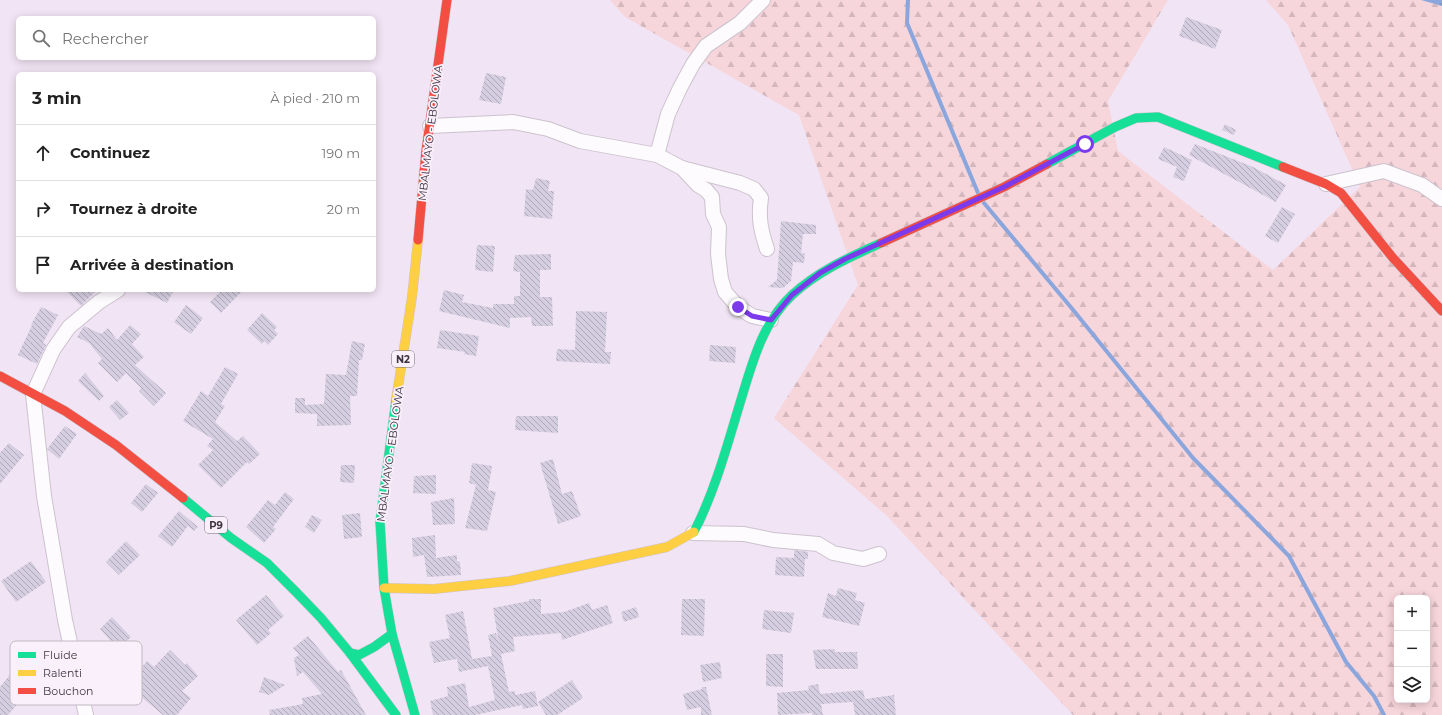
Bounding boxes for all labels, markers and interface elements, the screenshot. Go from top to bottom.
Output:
search box [16,16,376,60]
icon: search [30,27,52,49]
text: Rechercher [62,29,149,48]
street label: MBALMAYO - EBOLOWA [415,64,445,202]
text: 3 min [32,88,82,108]
text: À pied · 210 m [270,90,360,106]
route start [1076,135,1094,153]
icon: ahead [32,142,54,164]
text: Continuez [70,143,150,162]
text: 190 m [322,145,360,161]
icon: right [32,198,54,220]
text: Tournez à droite [70,199,198,218]
text: 20 m [327,201,360,217]
icon: arrive [32,254,54,276]
text: Arrivée à destination [70,255,234,274]
route end [729,298,747,316]
road number: N2 [392,351,414,367]
street label: MBALMAYO - EBOLOWA [374,385,406,523]
road number: P9 [205,517,227,533]
map controls [1394,595,1430,703]
button: + [1394,595,1430,631]
button: − [1394,631,1430,667]
legend [10,641,142,705]
text: Fluide [43,648,78,662]
text: Ralenti [43,666,82,680]
button: layers [1394,667,1430,703]
text: Bouchon [43,684,93,698]

